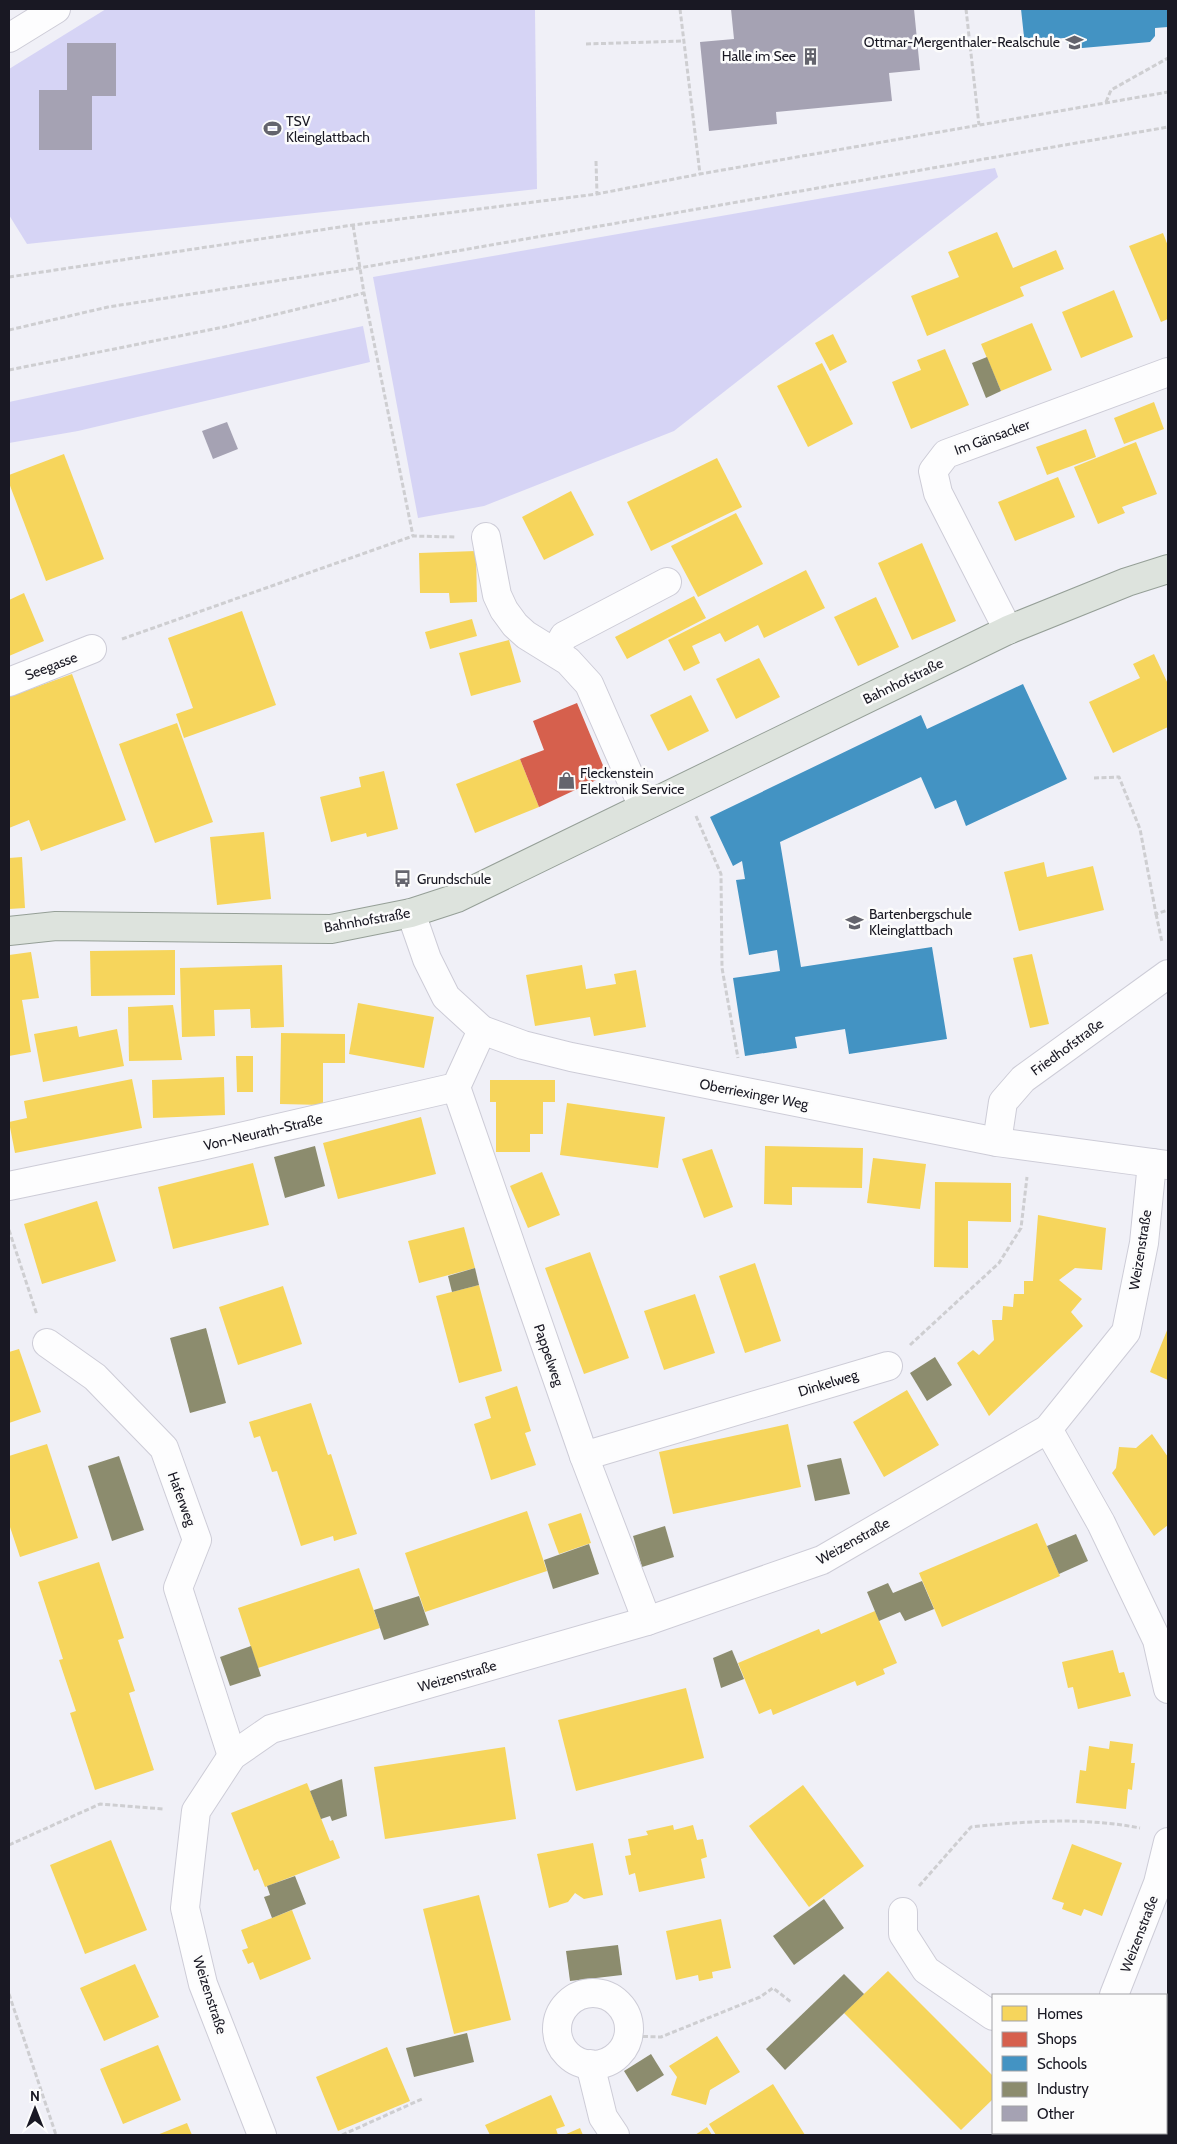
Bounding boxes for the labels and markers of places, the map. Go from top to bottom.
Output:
school or university icon: Ottmar-Mergenthaler-Realschule [1064,32,1084,52]
place label: Ottmar-Mergenthaler-Realschule [864,33,1060,51]
building icon: Halle im See [800,46,820,66]
place label: Halle im See [722,47,796,65]
place label: TSV Kleinglattbach [286,112,370,146]
sports icon: TSV Kleinglattbach [262,119,282,139]
place label: Fleckenstein Elektronik Service [580,764,684,798]
shop icon: Fleckenstein Elektronik Service [556,771,576,791]
bus stop icon: Grundschule [393,869,413,889]
place label: Grundschule [417,870,491,888]
place label: Bartenbergschule Kleinglattbach [869,905,972,939]
school or university icon: Bartenbergschule Kleinglattbach [845,912,865,932]

